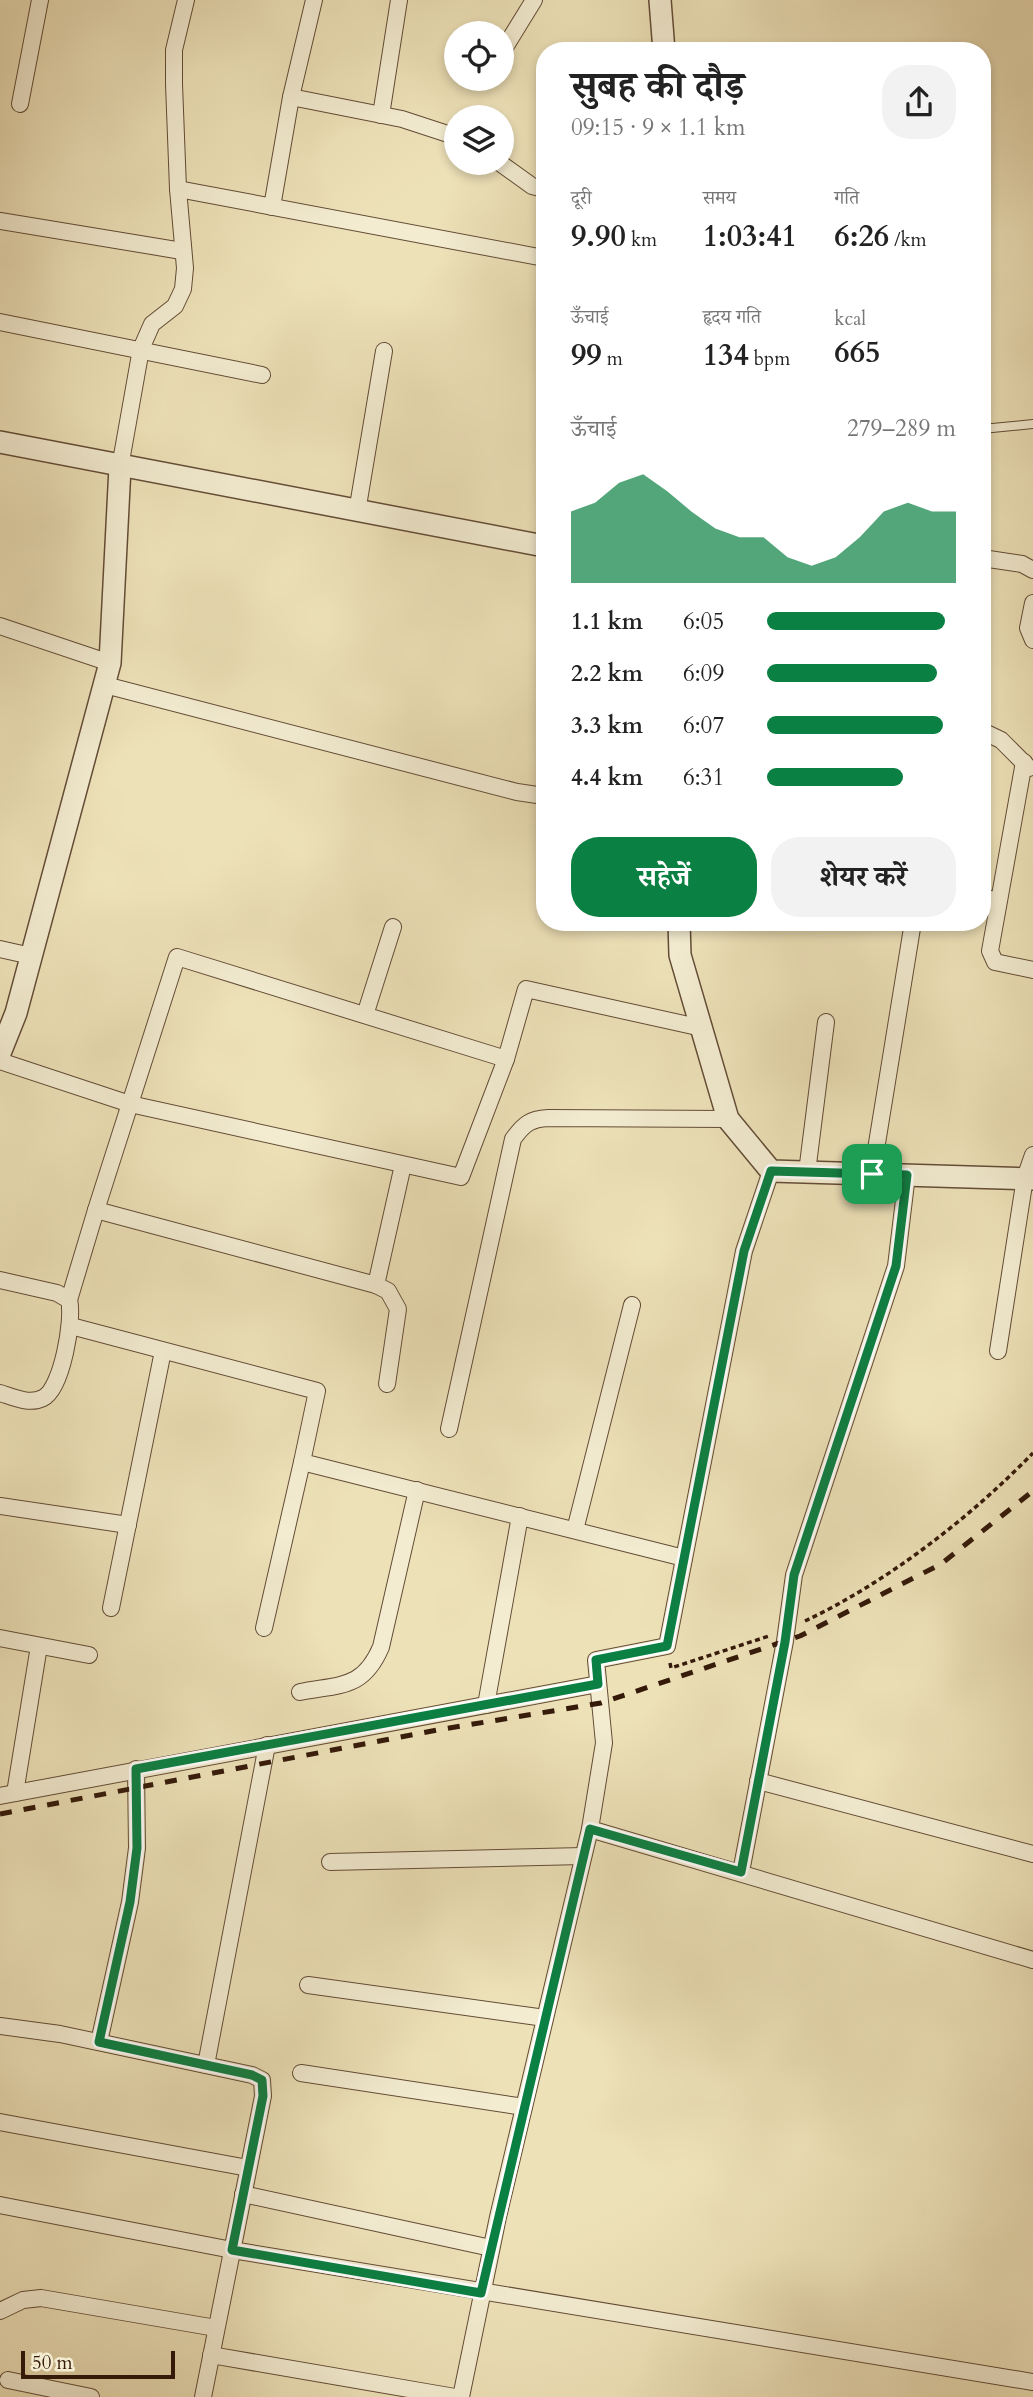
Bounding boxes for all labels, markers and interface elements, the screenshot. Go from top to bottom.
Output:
map controls [444,21,514,175]
button: locate [444,21,514,91]
text: सुबह की दौड़ [571,60,744,112]
button: share [882,65,956,139]
button: layers [444,105,514,175]
text: 09:15 · 9 × 1.1 km [571,112,745,143]
text: दूरी [571,185,592,211]
text: समय [703,185,736,211]
text: गति [834,185,859,211]
text: 9.90 [571,216,626,257]
text: 1:03:41 [703,216,797,257]
text: 6:26 [834,216,889,257]
text: km [626,227,657,253]
text: /km [889,227,927,253]
text: ऊँचाई [571,304,608,330]
text: हृदय गति [703,304,761,330]
text: kcal [834,306,866,332]
text: 665 [834,332,880,373]
text: 99 [571,335,602,376]
text: 134 [703,335,749,376]
text: m [602,346,623,372]
text: bpm [749,346,790,372]
text: ऊँचाई [571,413,616,444]
text: 279–289 m [847,413,956,444]
text: 1.1 km [571,606,643,637]
text: 6:05 [683,606,724,637]
text: 2.2 km [571,658,643,689]
text: 6:09 [683,658,724,689]
text: 3.3 km [571,710,643,741]
text: 6:07 [683,710,724,741]
text: 4.4 km [571,762,643,793]
text: 6:31 [683,762,724,793]
button: सहेजें [571,837,757,917]
button: शेयर करें [771,837,956,917]
pin [842,1144,902,1204]
icon: arrive [853,1155,891,1193]
scale bar [21,2348,175,2380]
text: 50 m [32,2350,73,2376]

